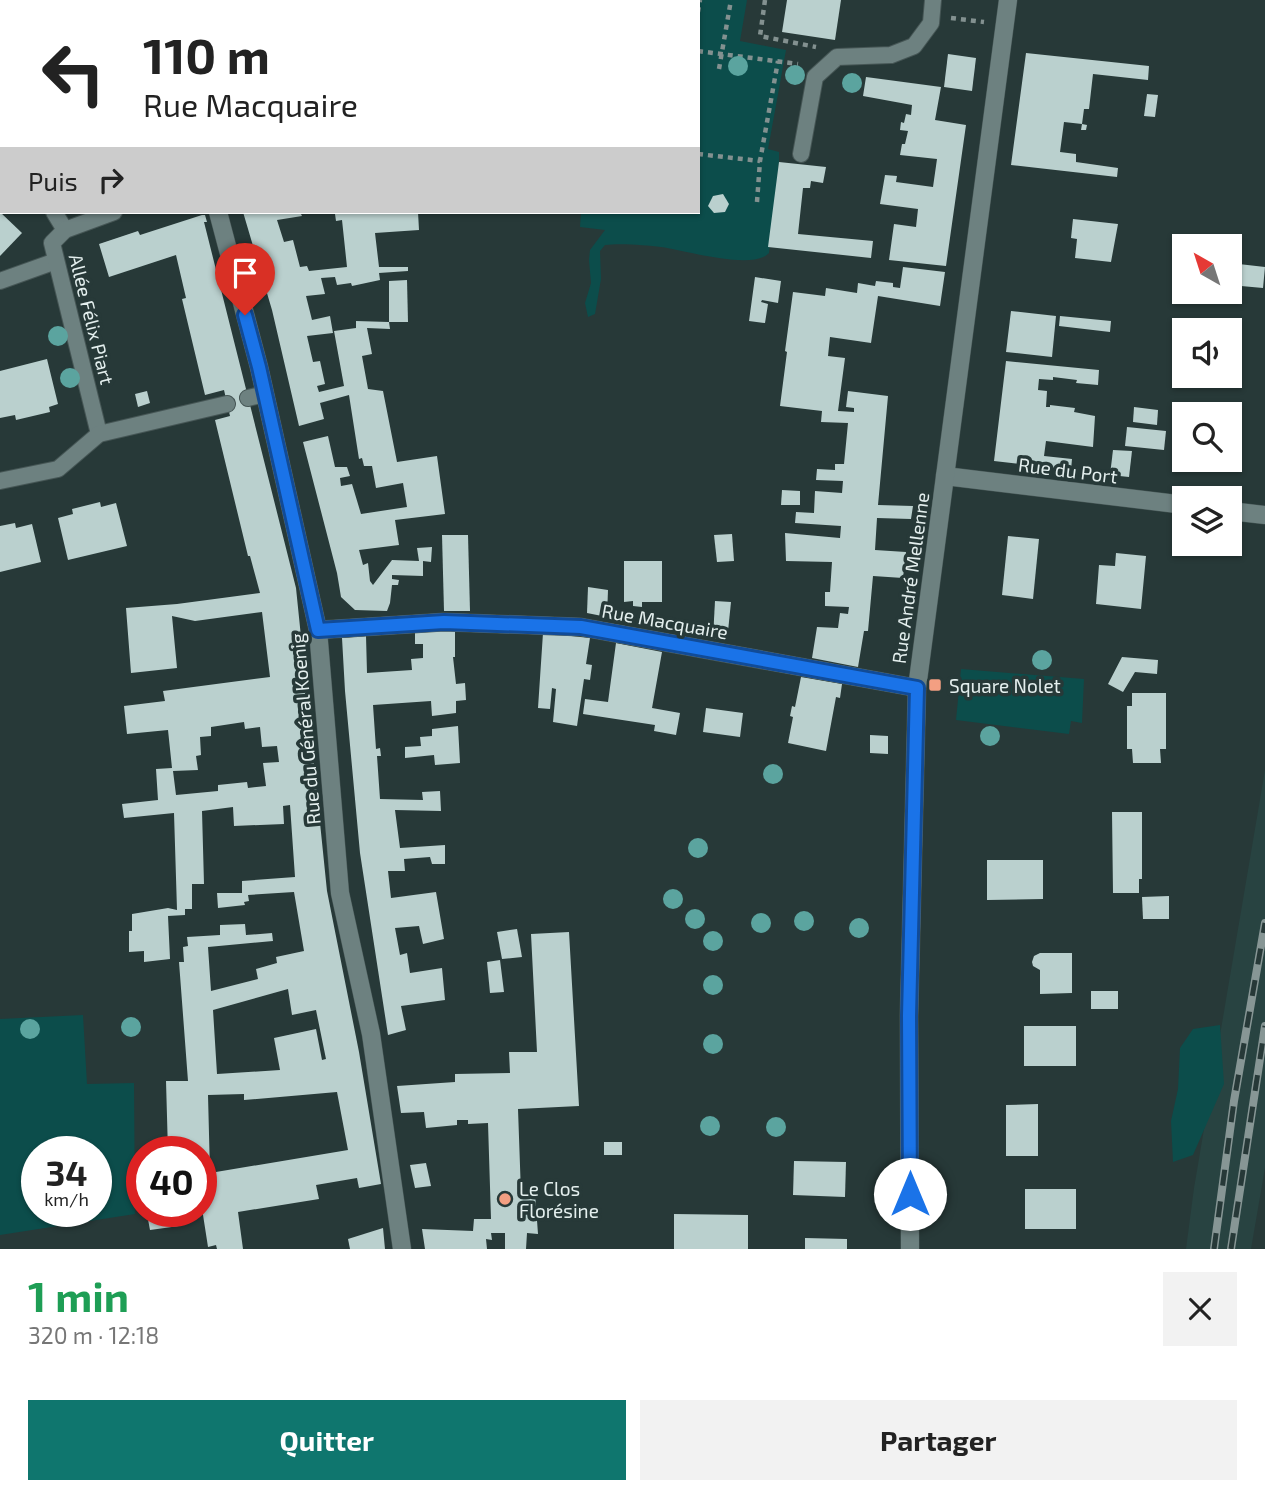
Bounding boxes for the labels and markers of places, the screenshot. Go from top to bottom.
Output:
pin [215,243,275,315]
place label: Square Nolet [949,674,1061,697]
marker: Square Nolet [927,677,943,693]
place label: Le Clos Florésine [519,1177,599,1222]
marker: Le Clos Florésine [497,1191,513,1207]

